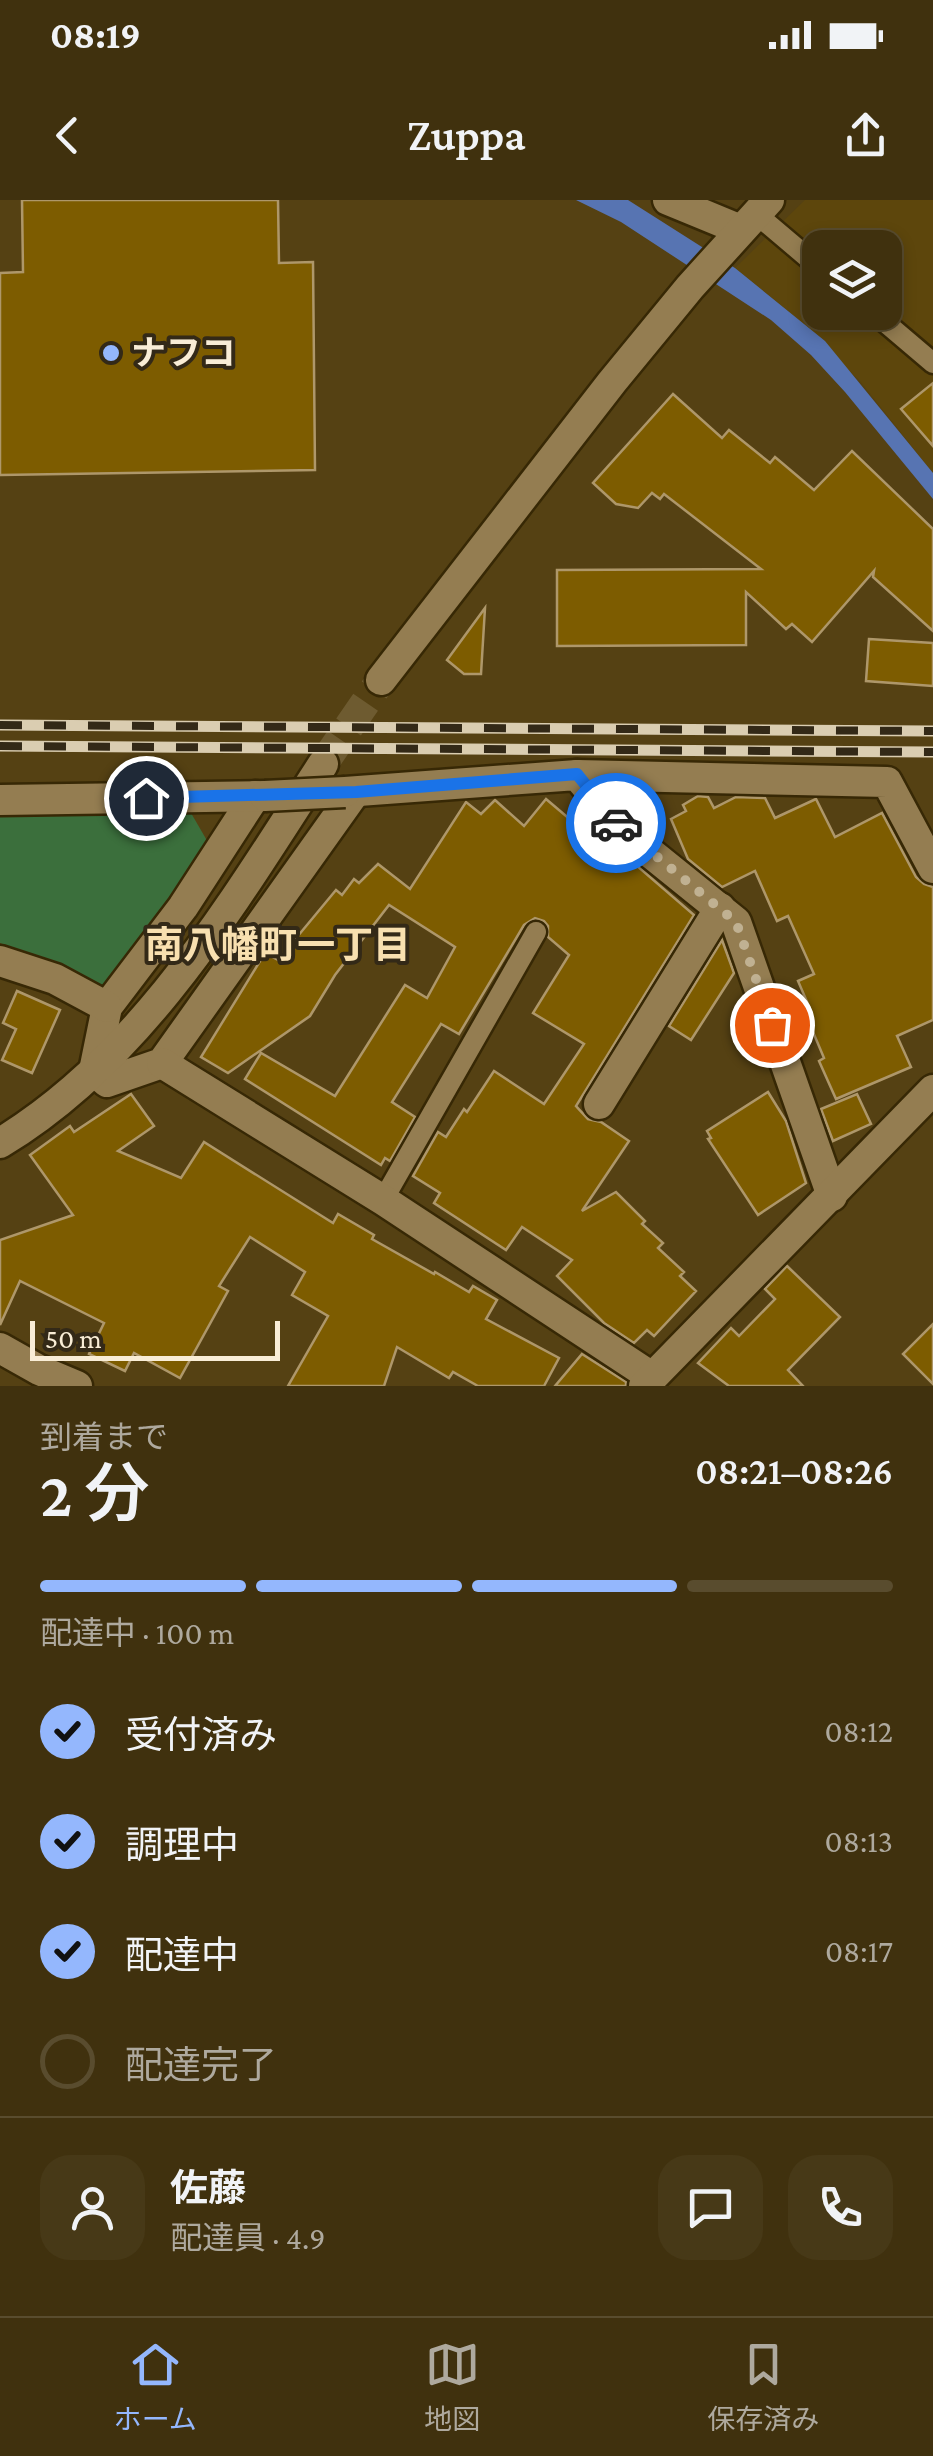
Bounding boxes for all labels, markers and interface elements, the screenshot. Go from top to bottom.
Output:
text: 08:19 [50,14,141,56]
icon: back [40,108,95,163]
icon: share [838,108,893,163]
text: Zuppa [407,110,526,160]
map controls [802,230,902,330]
button: layers [802,230,902,330]
place label: ナフコ [131,334,236,373]
marker: ナフコ [100,342,122,364]
pin [104,756,189,841]
icon: home [119,771,174,826]
courier [566,773,666,873]
icon: car [589,796,644,851]
district label: 南八幡町一丁目 [145,924,411,966]
pin [730,983,815,1068]
icon: bag [745,998,800,1053]
scale bar [30,1316,280,1360]
text: 50 m [45,1323,102,1354]
text: 到着まで [40,1419,168,1455]
text: 08:21–08:26 [695,1450,893,1492]
text: 2 分 [40,1458,150,1530]
text: 配達中 · 100 m [40,1615,234,1651]
icon: check [40,1704,95,1759]
text: 08:12 [825,1713,893,1749]
text: 受付済み [125,1714,277,1756]
icon: check [40,1814,95,1869]
text: 08:13 [825,1823,893,1859]
text: 調理中 [125,1824,239,1866]
icon: check [40,1924,95,1979]
text: 08:17 [825,1933,893,1969]
text: 配達中 [125,1934,239,1976]
text: 配達完了 [125,2044,277,2086]
button: person [40,2155,145,2260]
button: chat [658,2155,763,2260]
button: phone [788,2155,893,2260]
text: 佐藤 [170,2167,246,2209]
text: 配達員 · 4.9 [170,2220,326,2256]
tab: ホーム [114,2337,197,2437]
tab: 地図 [424,2337,480,2437]
tab: 保存済み [707,2337,819,2437]

